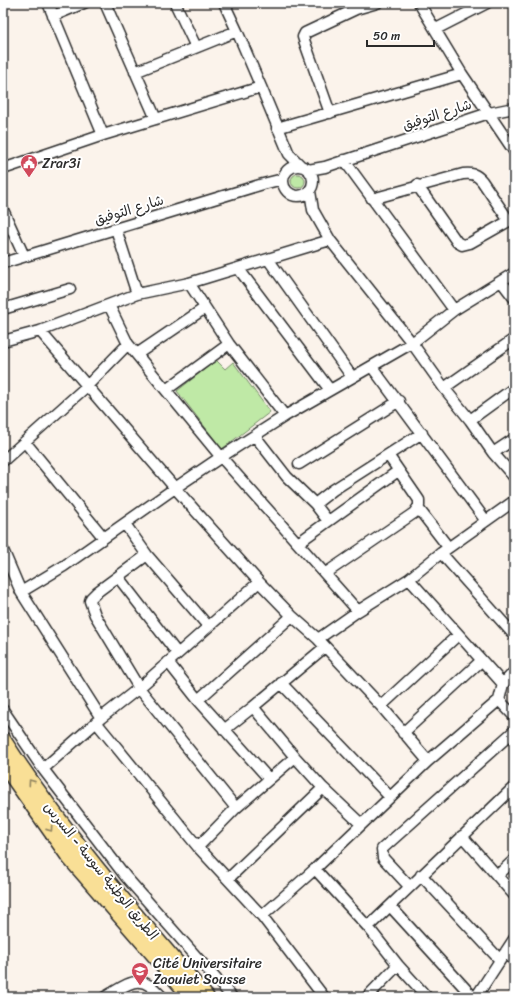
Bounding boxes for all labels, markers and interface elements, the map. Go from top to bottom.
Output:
scale bar [367,22,434,48]
text: 50 m [373,25,400,47]
street label: شارع التوفيق [399,92,475,138]
place label: Zrar3i [42,151,82,176]
public building icon: Zrar3i [19,153,39,178]
street label: شارع التوفيق [91,188,167,232]
one-way arrow [29,780,36,787]
street label: الطريق الوطنية سوسة - السرس [37,796,165,946]
one-way arrow [45,825,52,832]
place label: Cité Universitaire Zaouiet Sousse [153,951,262,992]
school or university icon: Cité Universitaire Zaouiet Sousse [130,961,150,986]

